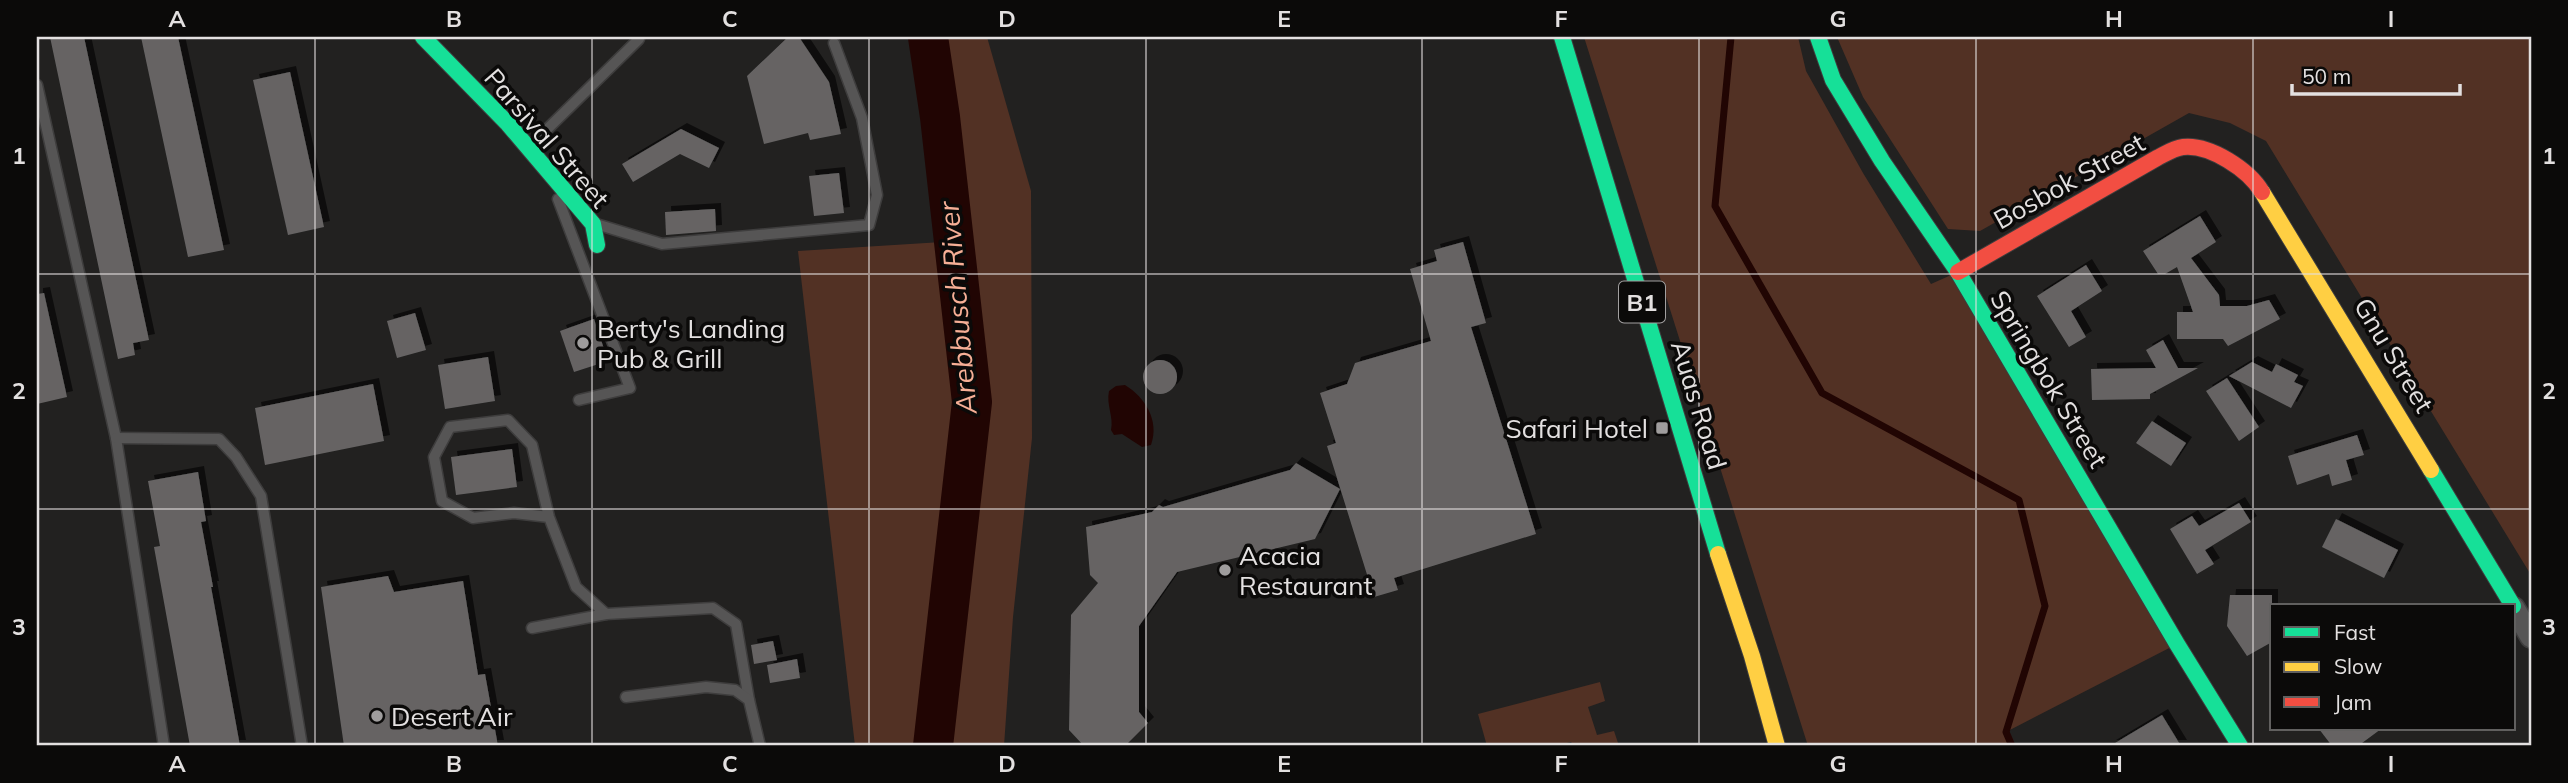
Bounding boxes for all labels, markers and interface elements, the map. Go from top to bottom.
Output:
text: A [168,4,186,33]
text: B [446,4,462,33]
text: C [722,4,738,33]
text: D [998,4,1016,33]
text: E [1277,4,1291,33]
text: F [1554,4,1568,33]
text: G [1829,4,1847,33]
text: H [2105,4,2123,33]
text: I [2388,4,2394,33]
scale bar [2292,52,2460,96]
street label: Parsival Street [477,61,617,215]
text: 50 m [2302,63,2351,89]
street label: Bosbok Street [1988,126,2150,236]
text: 1 [12,141,26,170]
text: 1 [2542,141,2556,170]
water label: Arebbusch River [930,198,984,417]
road number: B1 [1619,282,1665,323]
street label: Springbok Street [1983,284,2115,474]
street label: Gnu Street [2347,292,2441,418]
place label: Berty's Landing Pub & Grill [597,312,785,375]
marker: Berty's Landing Pub & Grill [575,335,591,351]
street label: Auas Road [1664,337,1734,473]
text: 2 [12,376,26,405]
text: 2 [2542,376,2556,405]
place label: Safari Hotel [1506,412,1648,445]
marker: Safari Hotel [1654,420,1670,436]
place label: Acacia Restaurant [1239,539,1373,602]
marker: Acacia Restaurant [1217,562,1233,578]
legend [2270,604,2516,730]
text: 3 [12,612,26,641]
text: 3 [2542,612,2556,641]
text: Fast [2334,619,2376,645]
text: Slow [2334,653,2382,679]
text: Jam [2334,689,2372,715]
place label: Desert Air [391,700,513,733]
marker: Desert Air [369,708,385,724]
text: A [168,749,186,778]
text: B [446,749,462,778]
text: C [722,749,738,778]
text: D [998,749,1016,778]
text: E [1277,749,1291,778]
text: F [1554,749,1568,778]
text: G [1829,749,1847,778]
text: H [2105,749,2123,778]
text: I [2388,749,2394,778]

